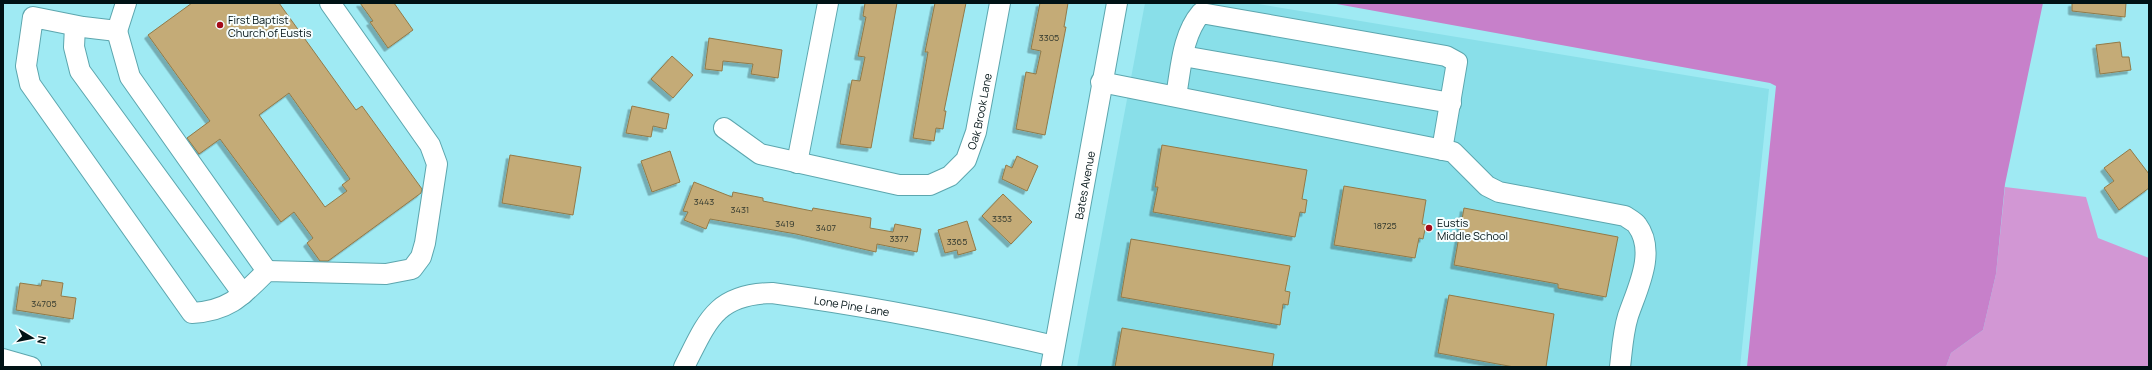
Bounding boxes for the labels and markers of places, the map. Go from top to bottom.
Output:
place label: First Baptist Church of Eustis [228,12,312,40]
marker: First Baptist Church of Eustis [215,20,225,30]
place label: Eustis Middle School [1437,215,1508,243]
marker: Eustis Middle School [1424,223,1434,233]

